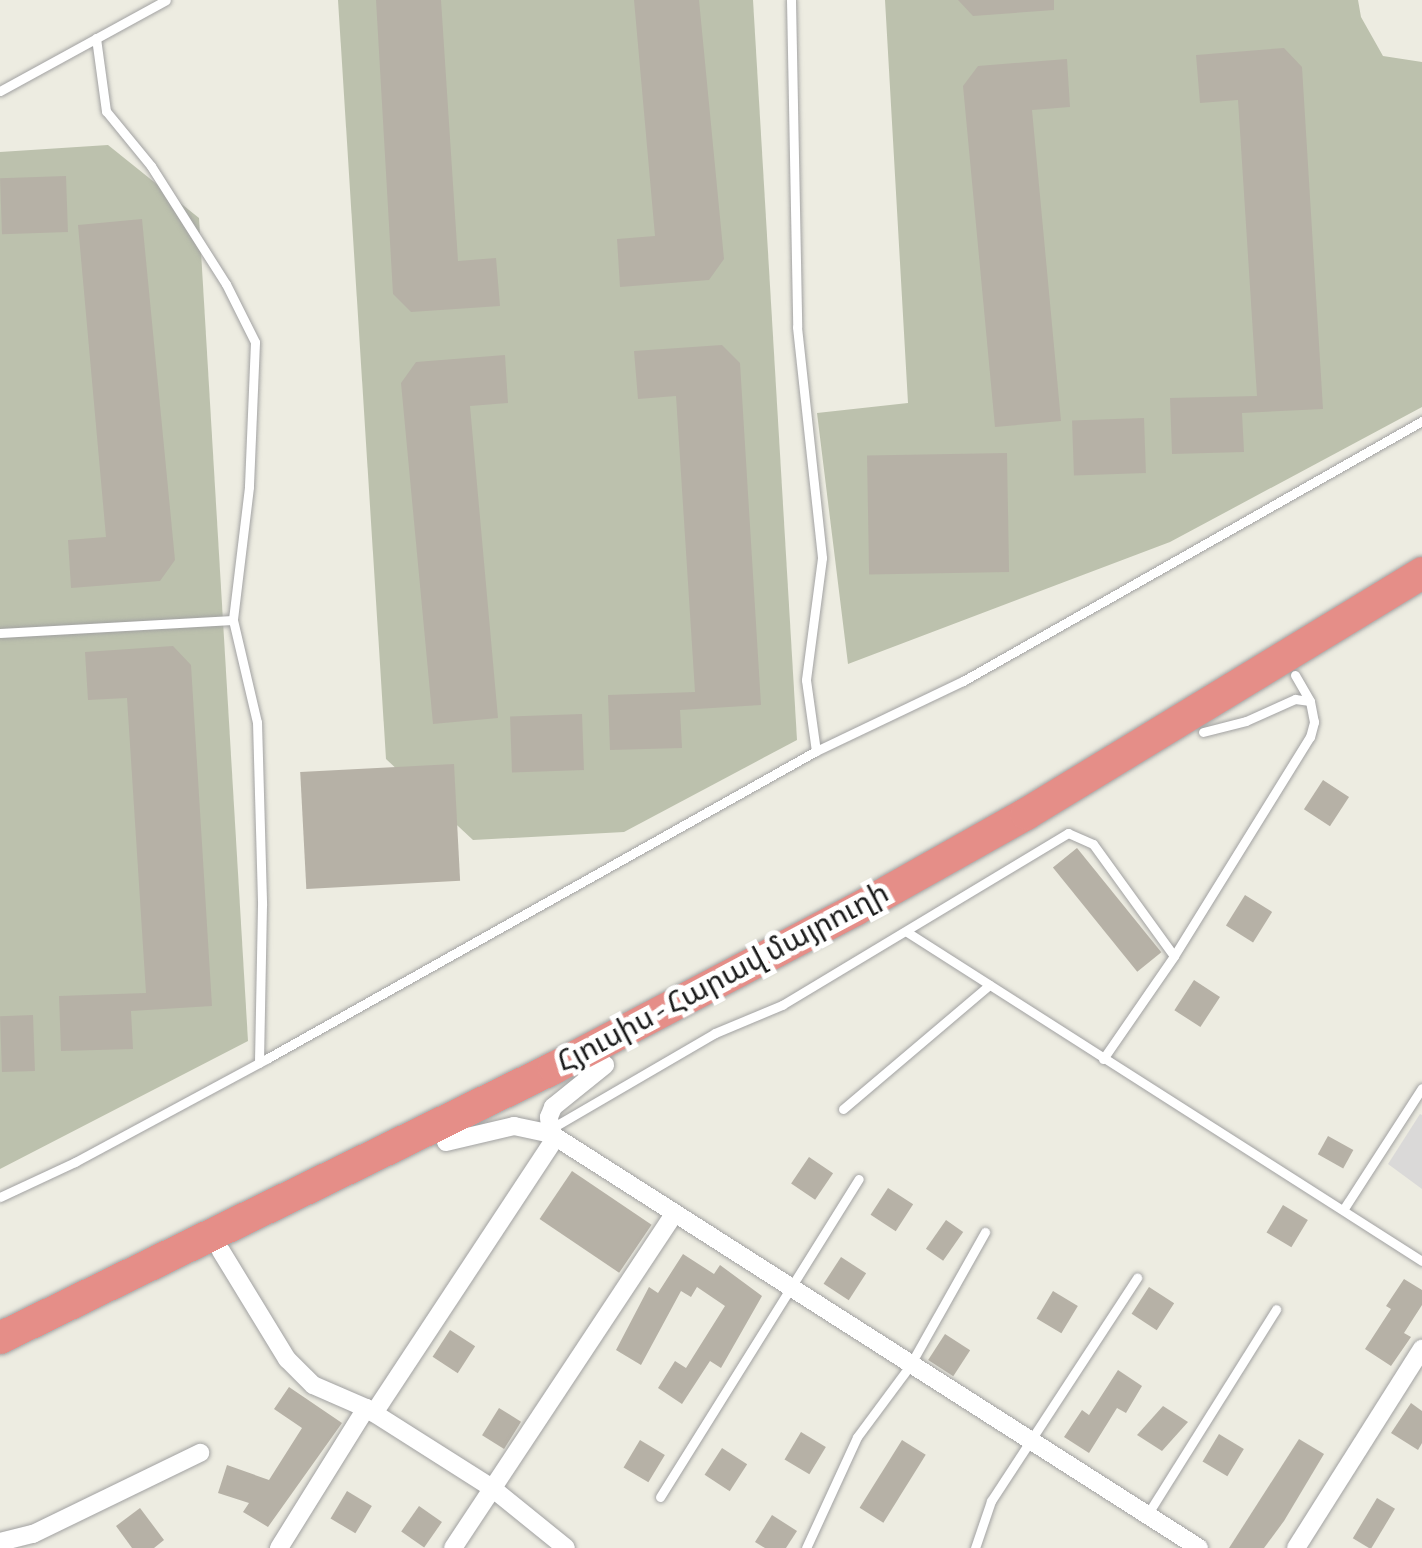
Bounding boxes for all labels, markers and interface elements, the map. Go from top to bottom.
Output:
street label: Հյուսիս - Հարավ մայրուղի [551,875,895,1081]

